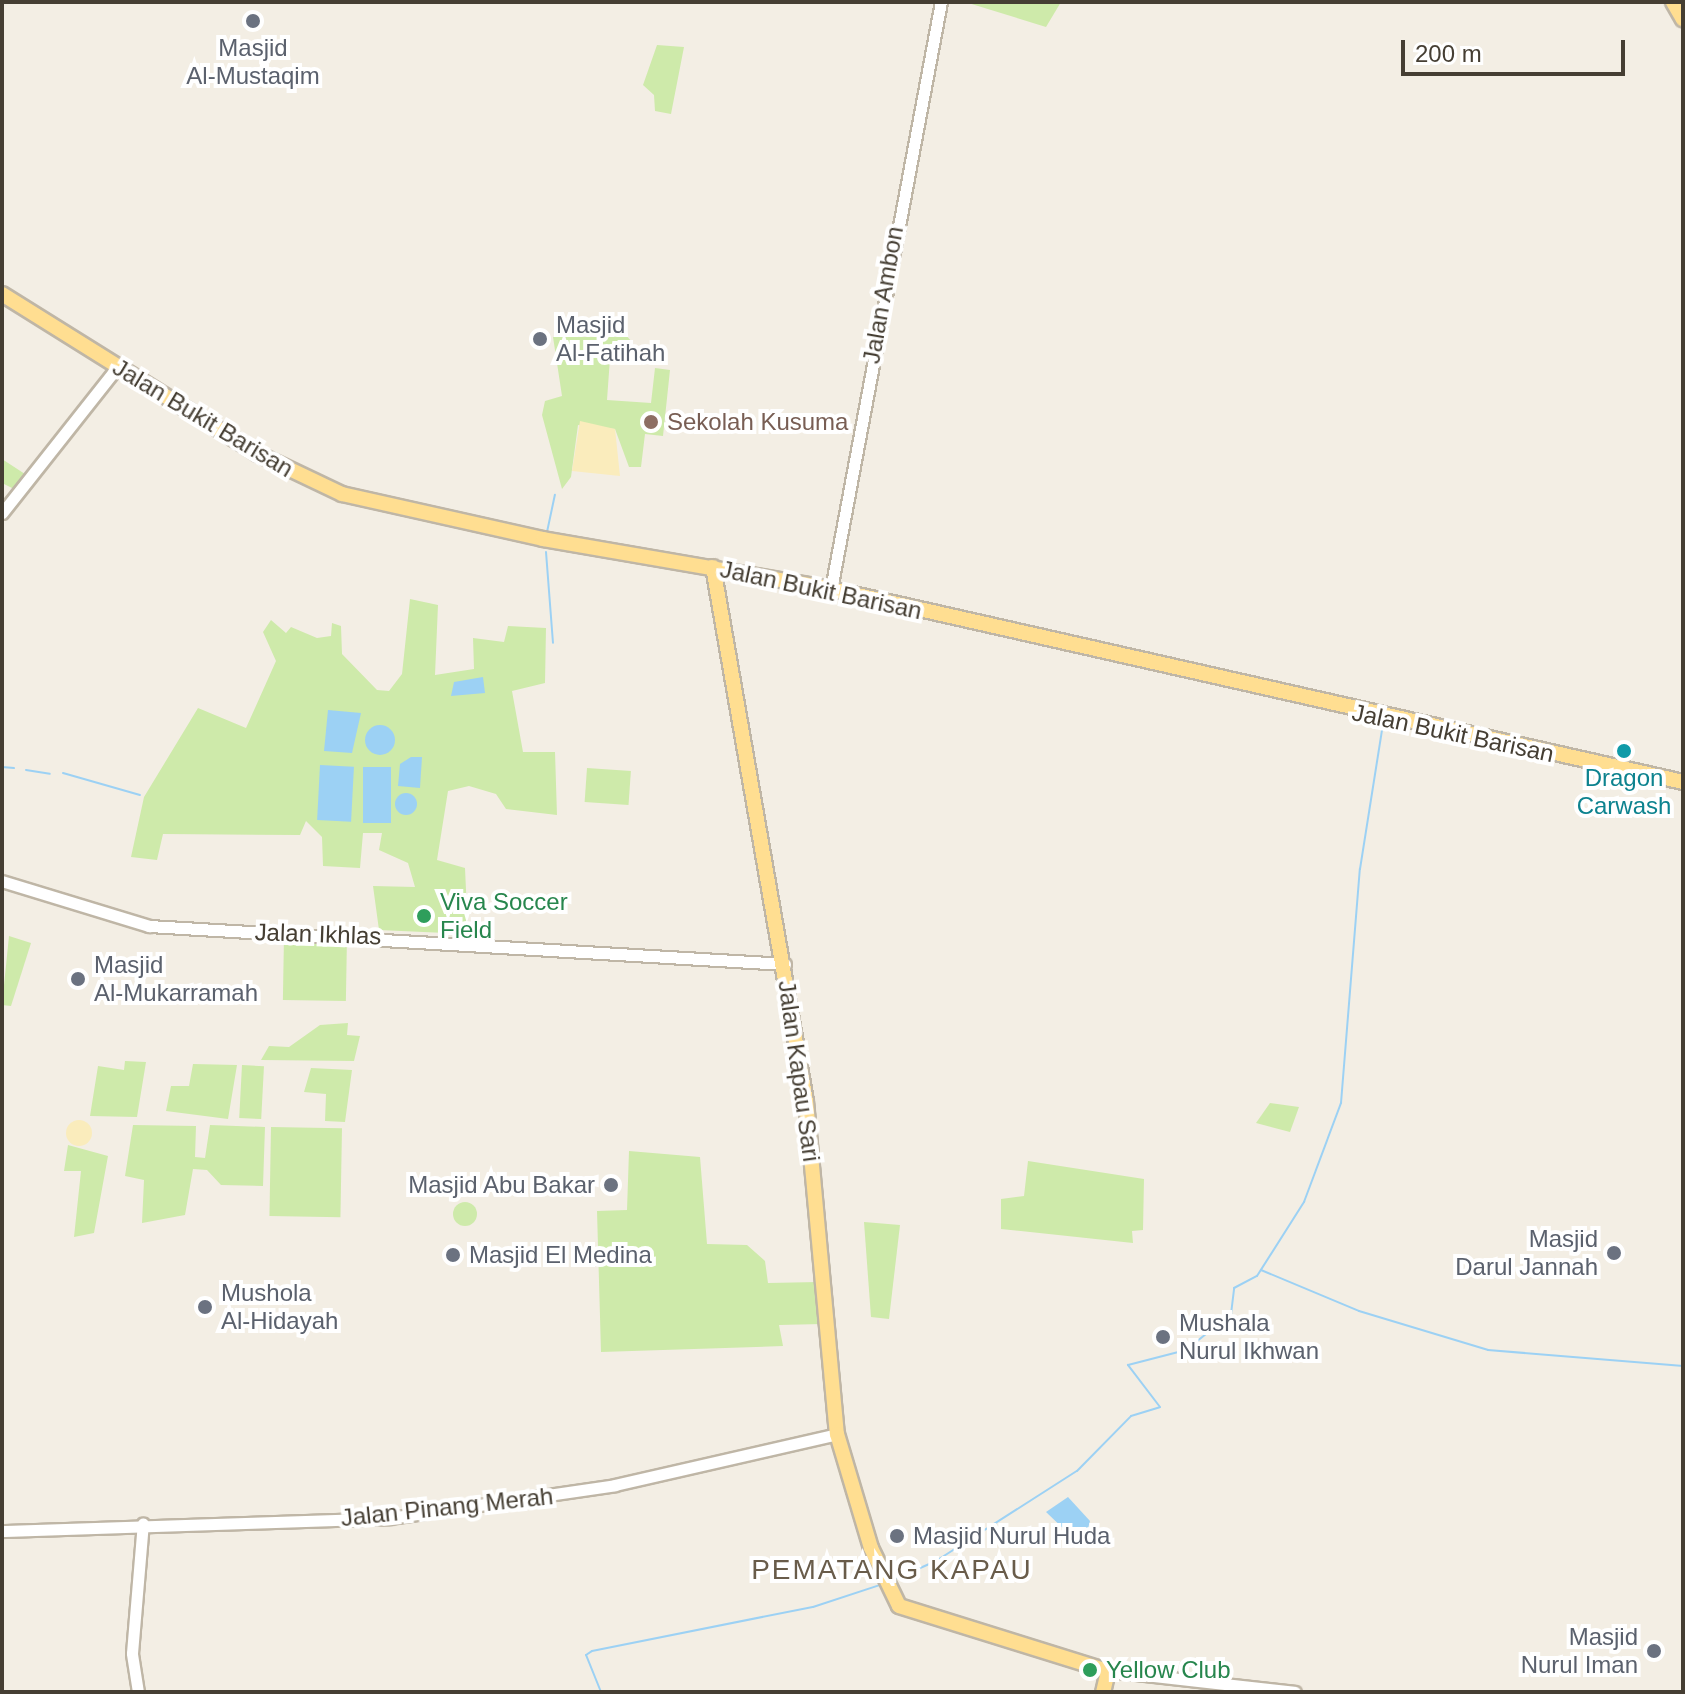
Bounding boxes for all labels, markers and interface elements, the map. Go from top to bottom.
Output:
marker: Masjid Al-Mustaqim [244,12,262,30]
scale bar [1405,24,1629,74]
place label: Masjid Al-Mustaqim [186,34,320,90]
text: 200 m [1415,40,1482,67]
street label: Jalan Ambon [857,224,909,366]
place label: Masjid Al-Fatihah [556,311,665,367]
marker: Masjid Al-Fatihah [531,330,549,348]
street label: Jalan Bukit Barisan [108,353,298,483]
place label: Sekolah Kusuma [667,408,848,436]
marker: Sekolah Kusuma [642,413,660,431]
street label: Jalan Bukit Barisan [718,555,924,625]
street label: Jalan Bukit Barisan [1350,698,1556,768]
marker: Dragon Carwash [1615,742,1633,760]
place label: Dragon Carwash [1577,764,1671,820]
place label: Viva Soccer Field [440,888,568,944]
marker: Viva Soccer Field [415,907,433,925]
street label: Jalan Ikhlas [254,917,382,951]
place label: Masjid Al-Mukarramah [94,951,258,1007]
marker: Masjid Al-Mukarramah [69,970,87,988]
street label: Jalan Kapau Sari [772,978,826,1164]
place label: Masjid Abu Bakar [407,1171,595,1199]
marker: Masjid Abu Bakar [602,1176,620,1194]
place label: Masjid Darul Jannah [1455,1225,1598,1281]
place label: Masjid El Medina [469,1241,652,1269]
marker: Masjid Darul Jannah [1605,1244,1623,1262]
marker: Masjid El Medina [444,1246,462,1264]
place label: Mushola Al-Hidayah [221,1279,338,1335]
marker: Mushola Al-Hidayah [196,1298,214,1316]
place label: Mushala Nurul Ikhwan [1179,1309,1319,1365]
marker: Mushala Nurul Ikhwan [1154,1328,1172,1346]
street label: Jalan Pinang Merah [339,1482,555,1532]
place label: Masjid Nurul Huda [913,1522,1110,1550]
marker: Masjid Nurul Huda [888,1527,906,1545]
district label: PEMATANG KAPAU [751,1553,1033,1587]
place label: Masjid Nurul Iman [1521,1623,1638,1679]
marker: Masjid Nurul Iman [1645,1642,1663,1660]
place label: Yellow Club [1106,1656,1231,1684]
marker: Yellow Club [1081,1661,1099,1679]

